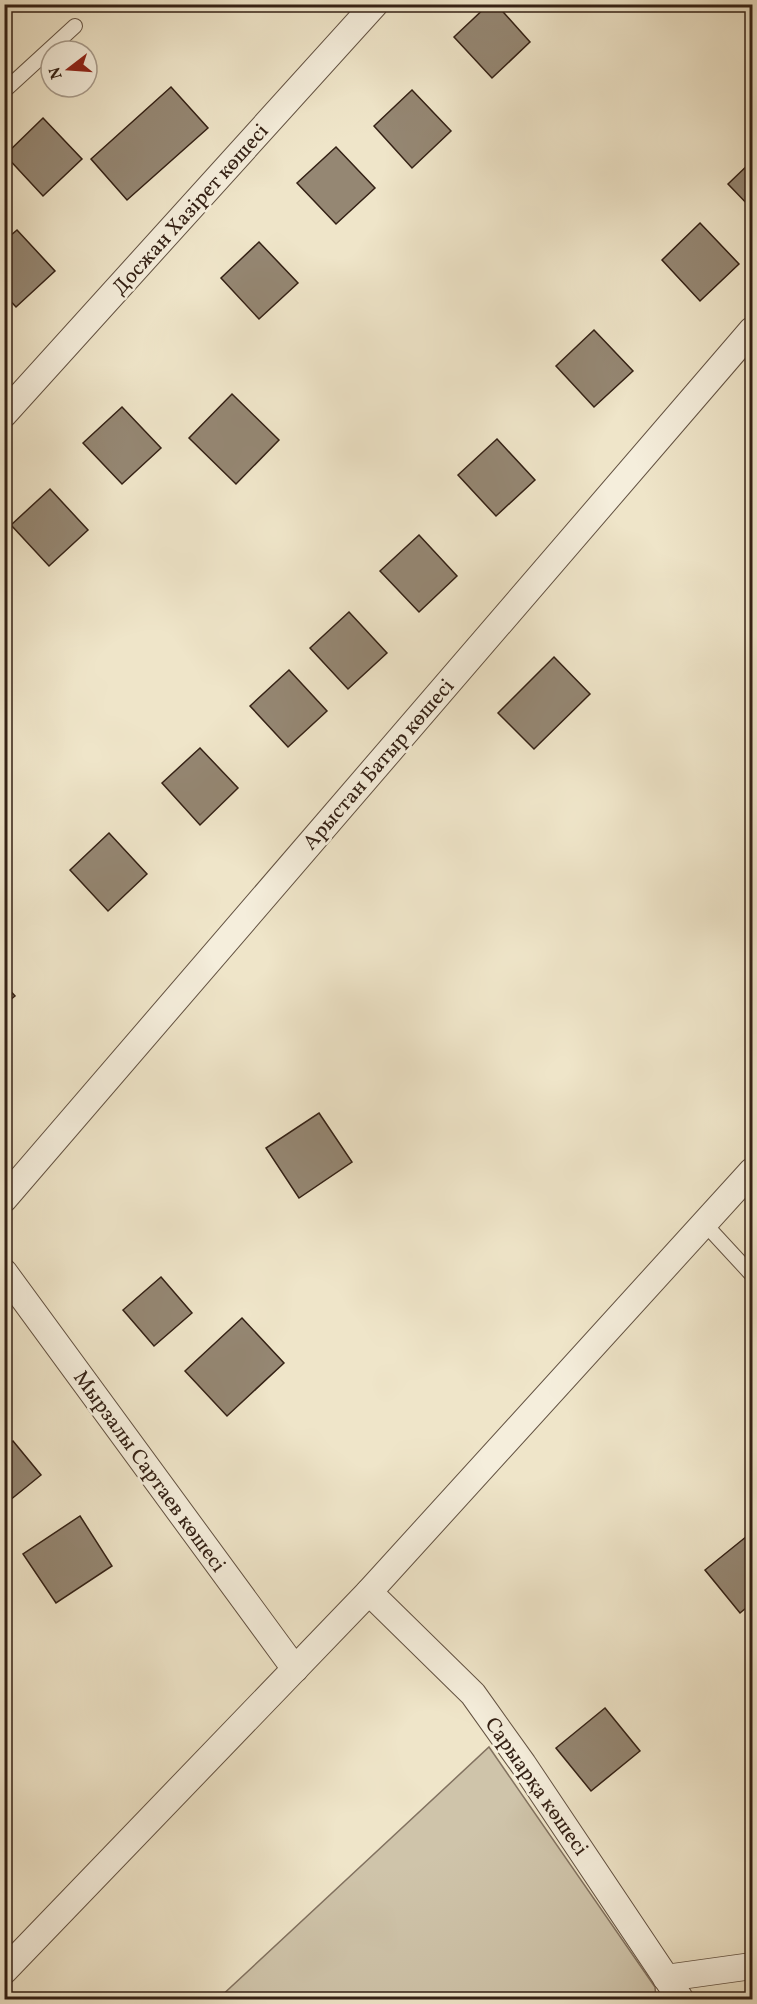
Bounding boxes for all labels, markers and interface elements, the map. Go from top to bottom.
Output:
north arrow [39,39,99,99]
text: N [44,64,69,82]
street label: Досжан Хазірет көшесі [106,118,276,302]
street label: Арыстан Батыр көшесі [297,673,462,857]
street label: Мырзалы Сартаев көшесі [66,1365,232,1579]
street label: Сарыарқа көшесі [477,1712,594,1862]

